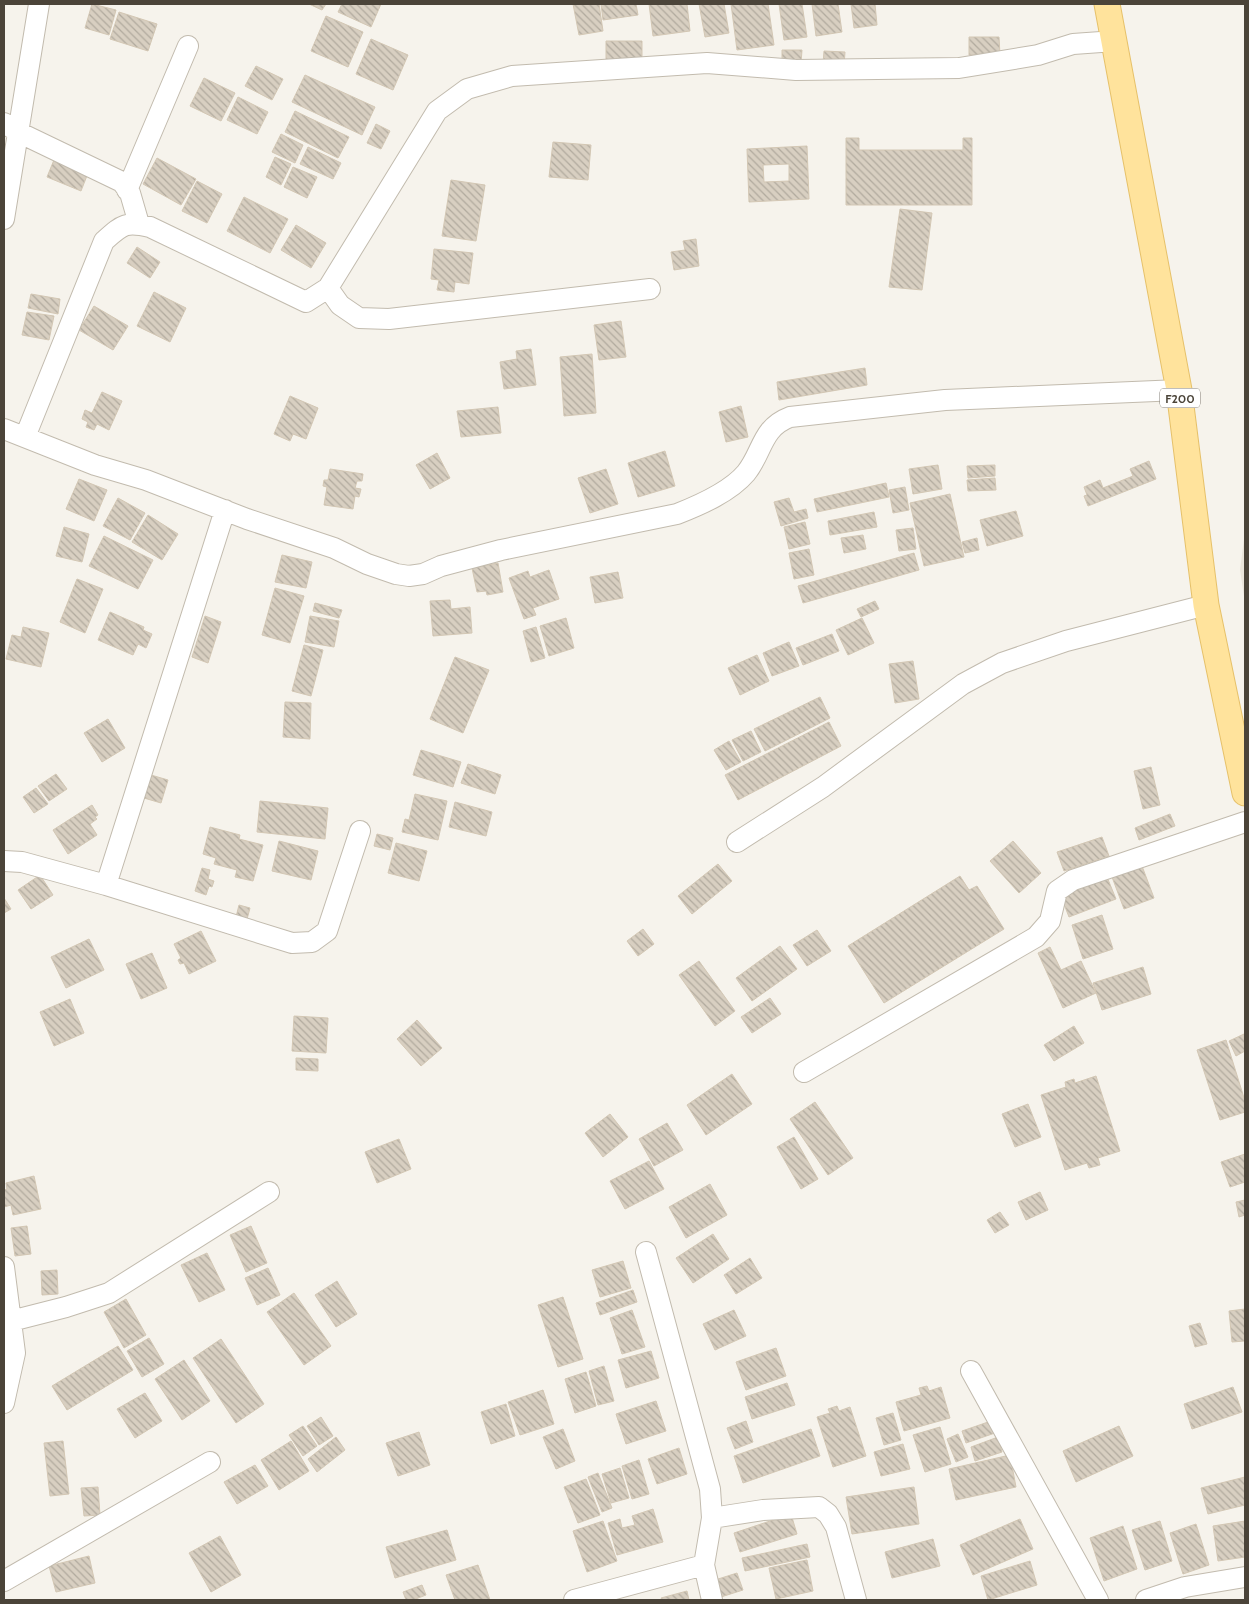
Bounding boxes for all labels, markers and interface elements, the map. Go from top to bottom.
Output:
road number: F200 [1160,388,1200,408]

